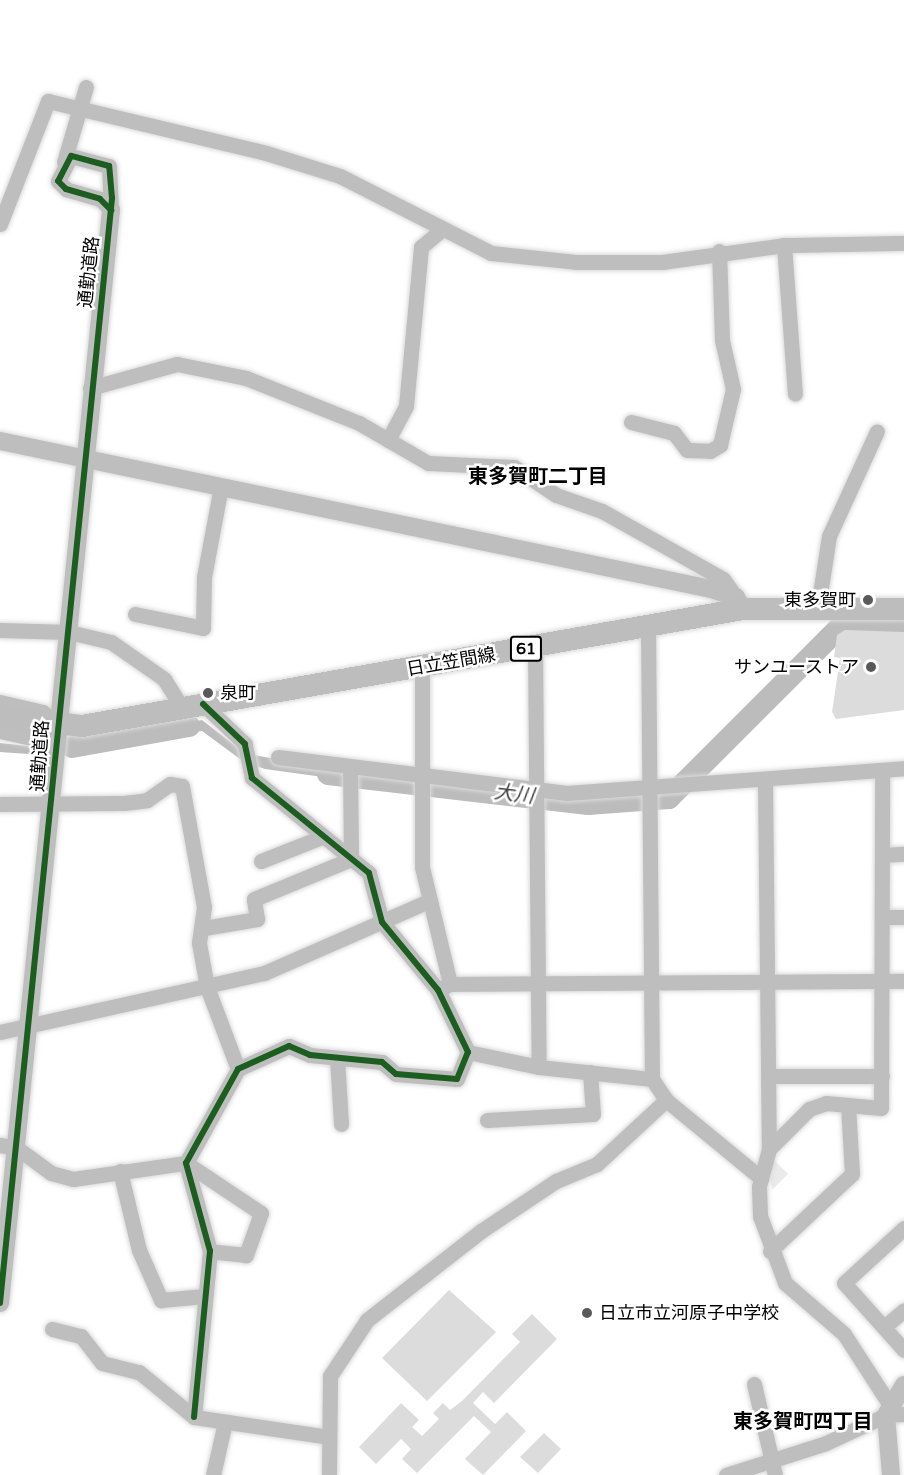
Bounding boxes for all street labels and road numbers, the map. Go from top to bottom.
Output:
street label: 通勤道路 [74,235,104,309]
road number: 61 [510,636,542,662]
street label: 日立笠間線 [405,644,497,680]
street label: 通勤道路 [27,719,53,793]

